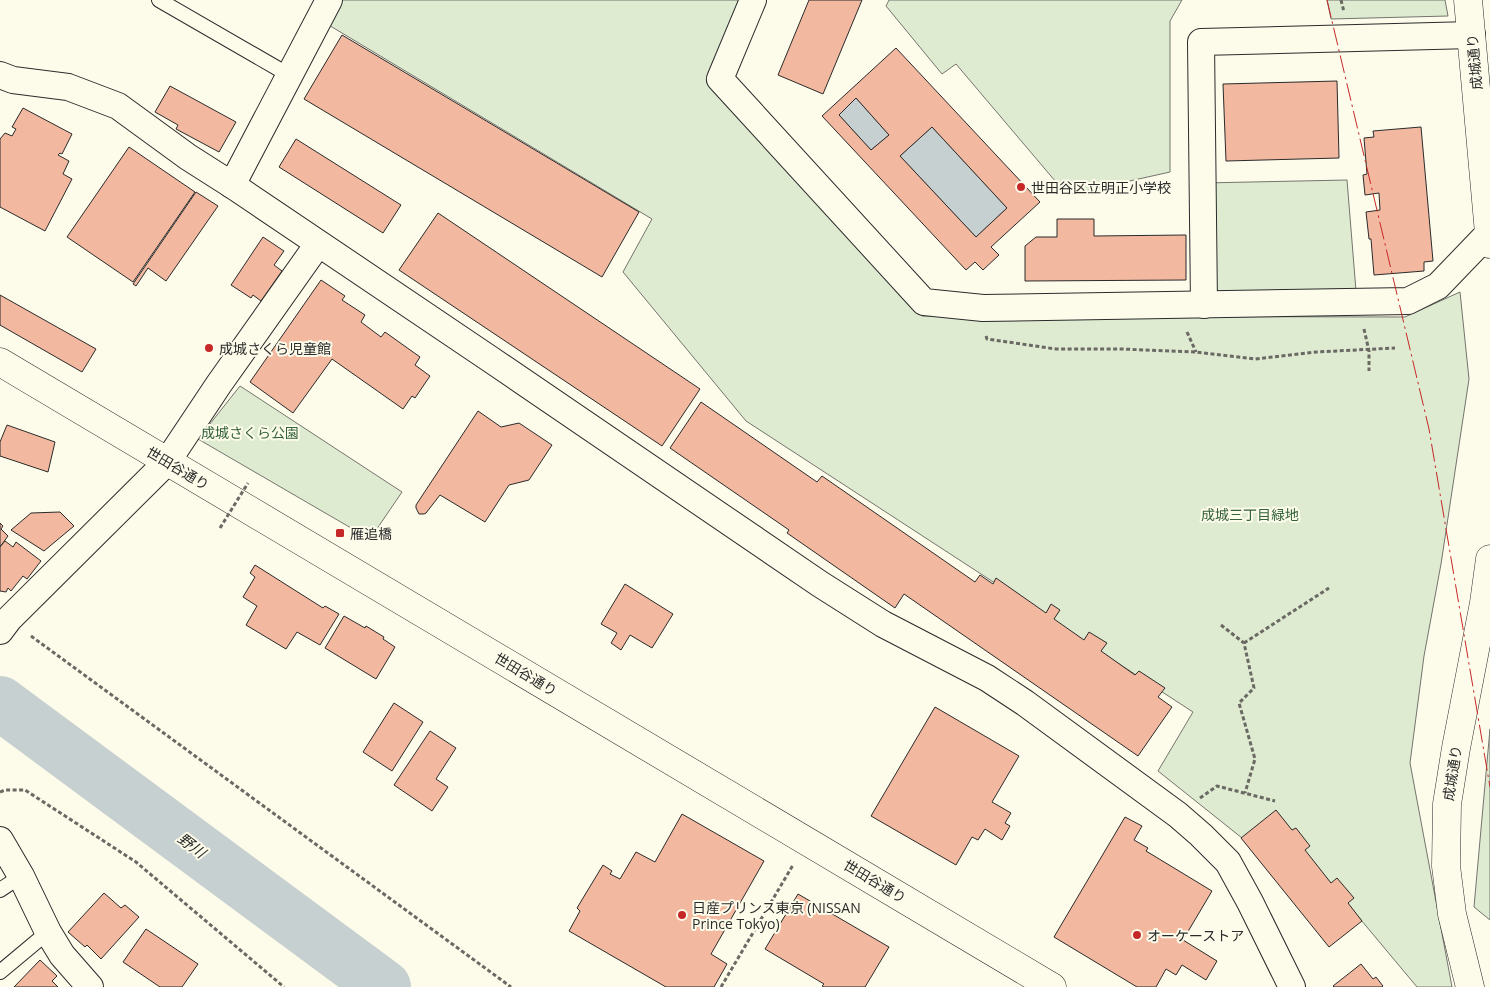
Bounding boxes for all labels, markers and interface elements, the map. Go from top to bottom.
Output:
street label: 成城通り [1462,33,1486,91]
place label: 世田谷区立明正小学校 [1031,178,1171,197]
marker: 世田谷区立明正小学校 [1015,181,1027,193]
place label: 成城さくら児童館 [219,339,331,358]
marker: 成城さくら児童館 [203,342,215,354]
park label: 成城さくら公園 [201,423,299,442]
street label: 世田谷通り [143,442,213,494]
park label: 成城三丁目緑地 [1201,505,1299,524]
place label: 雁追橋 [350,524,392,543]
marker: 雁追橋 [334,527,346,539]
street label: 世田谷通り [491,648,561,700]
street label: 成城通り [1438,744,1466,802]
water label: 野川 [174,828,212,863]
street label: 世田谷通り [840,855,910,907]
place label: 日産プリンス東京 (NISSAN Prince Tokyo) [692,898,861,933]
marker: 日産プリンス東京 (NISSAN Prince Tokyo) [676,909,688,921]
place label: オーケーストア [1147,926,1244,945]
marker: オーケーストア [1131,929,1143,941]

